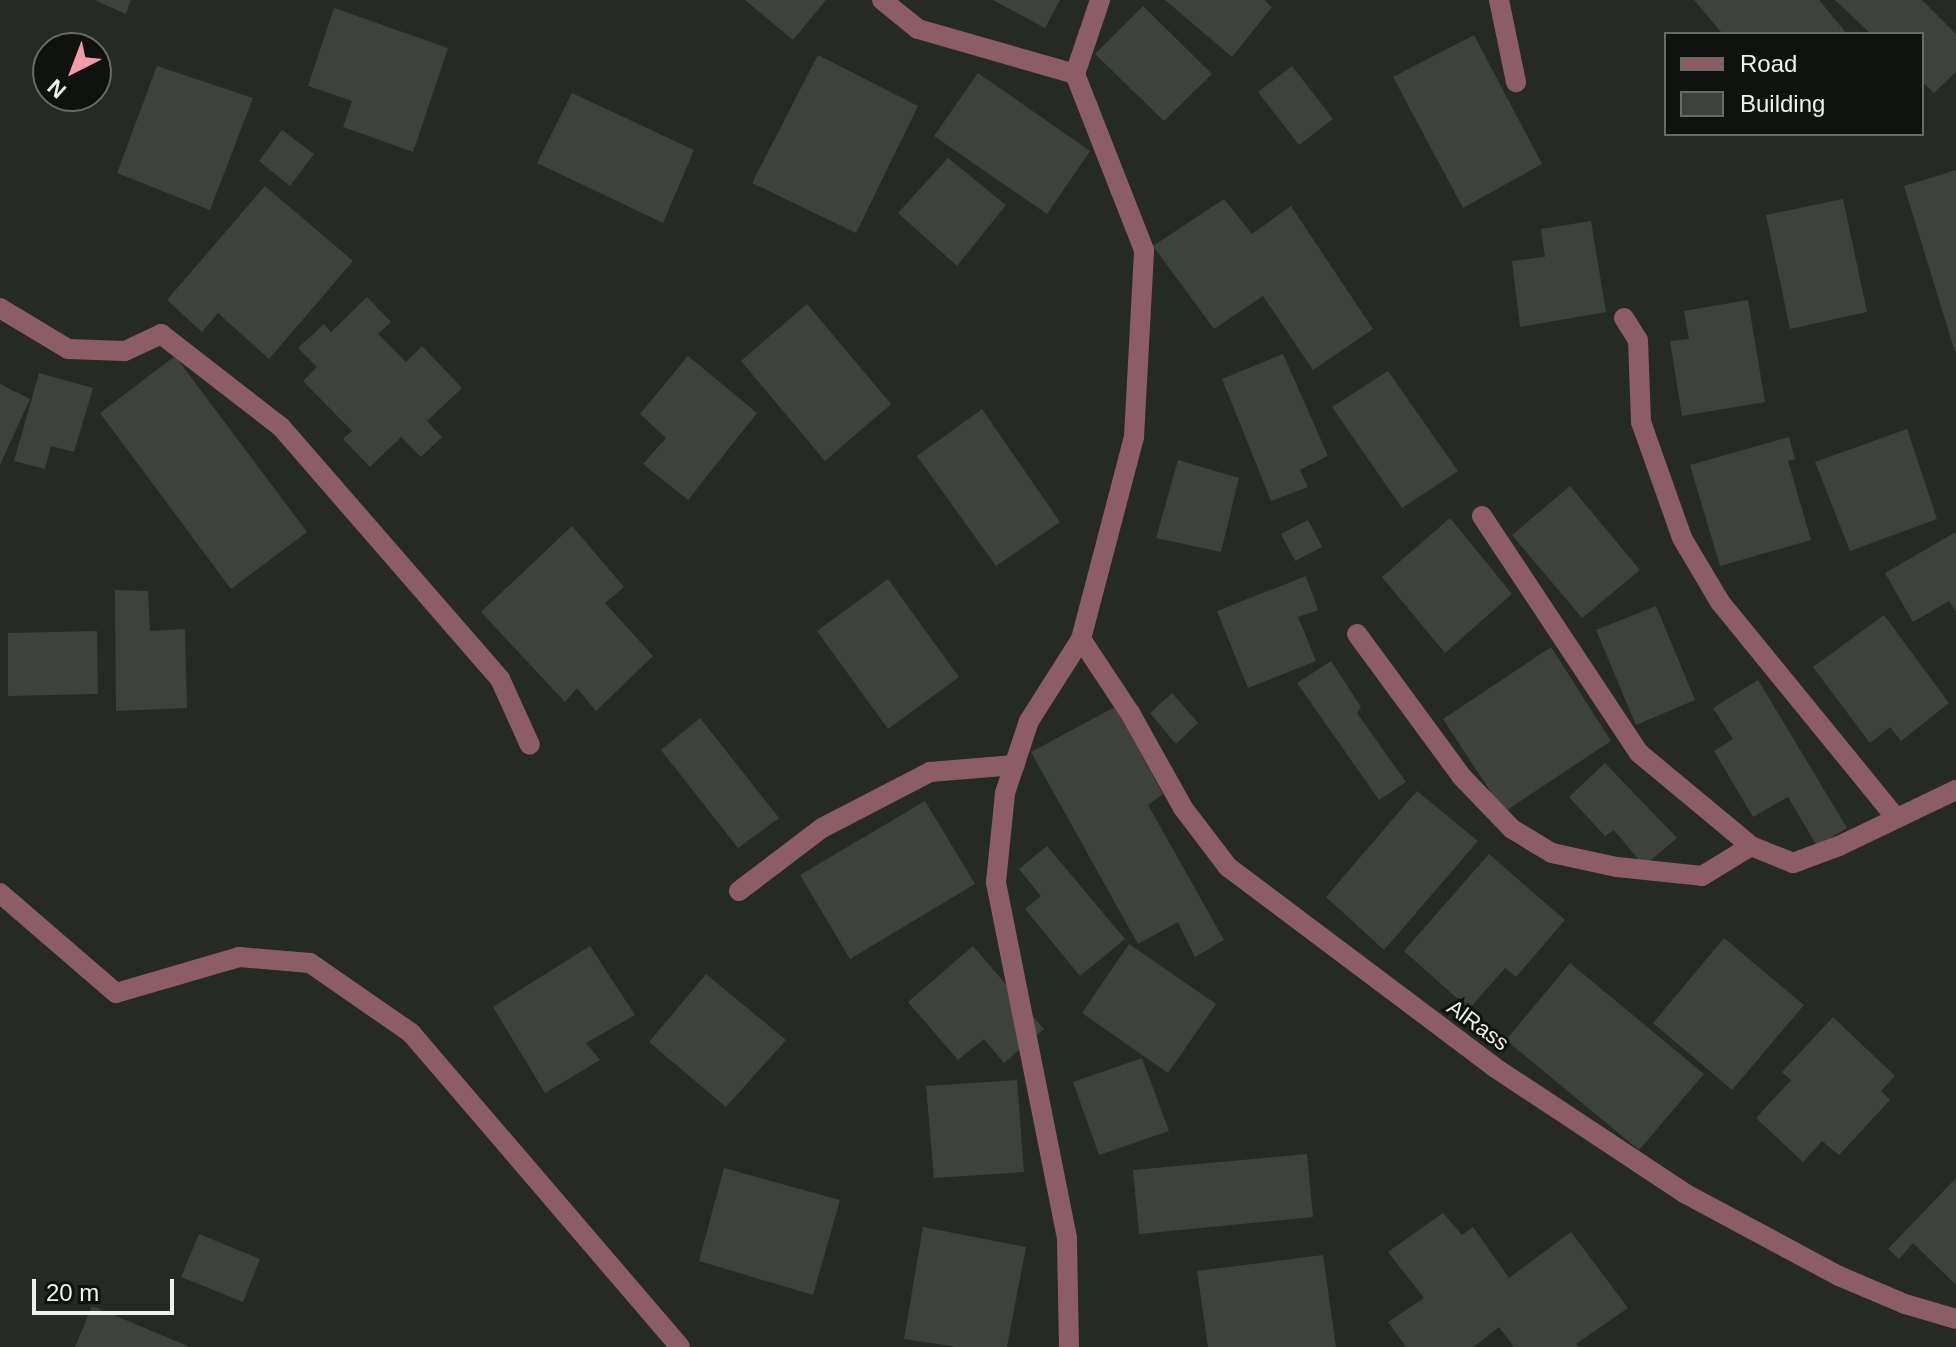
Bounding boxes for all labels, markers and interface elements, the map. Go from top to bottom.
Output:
north arrow [32,32,112,112]
legend [1664,32,1924,136]
text: Road [1740,50,1797,77]
text: N [43,74,71,103]
text: Building [1740,90,1825,117]
street label: AlRass [1442,994,1514,1056]
scale bar [36,1263,178,1313]
text: 20 m [46,1279,99,1306]

